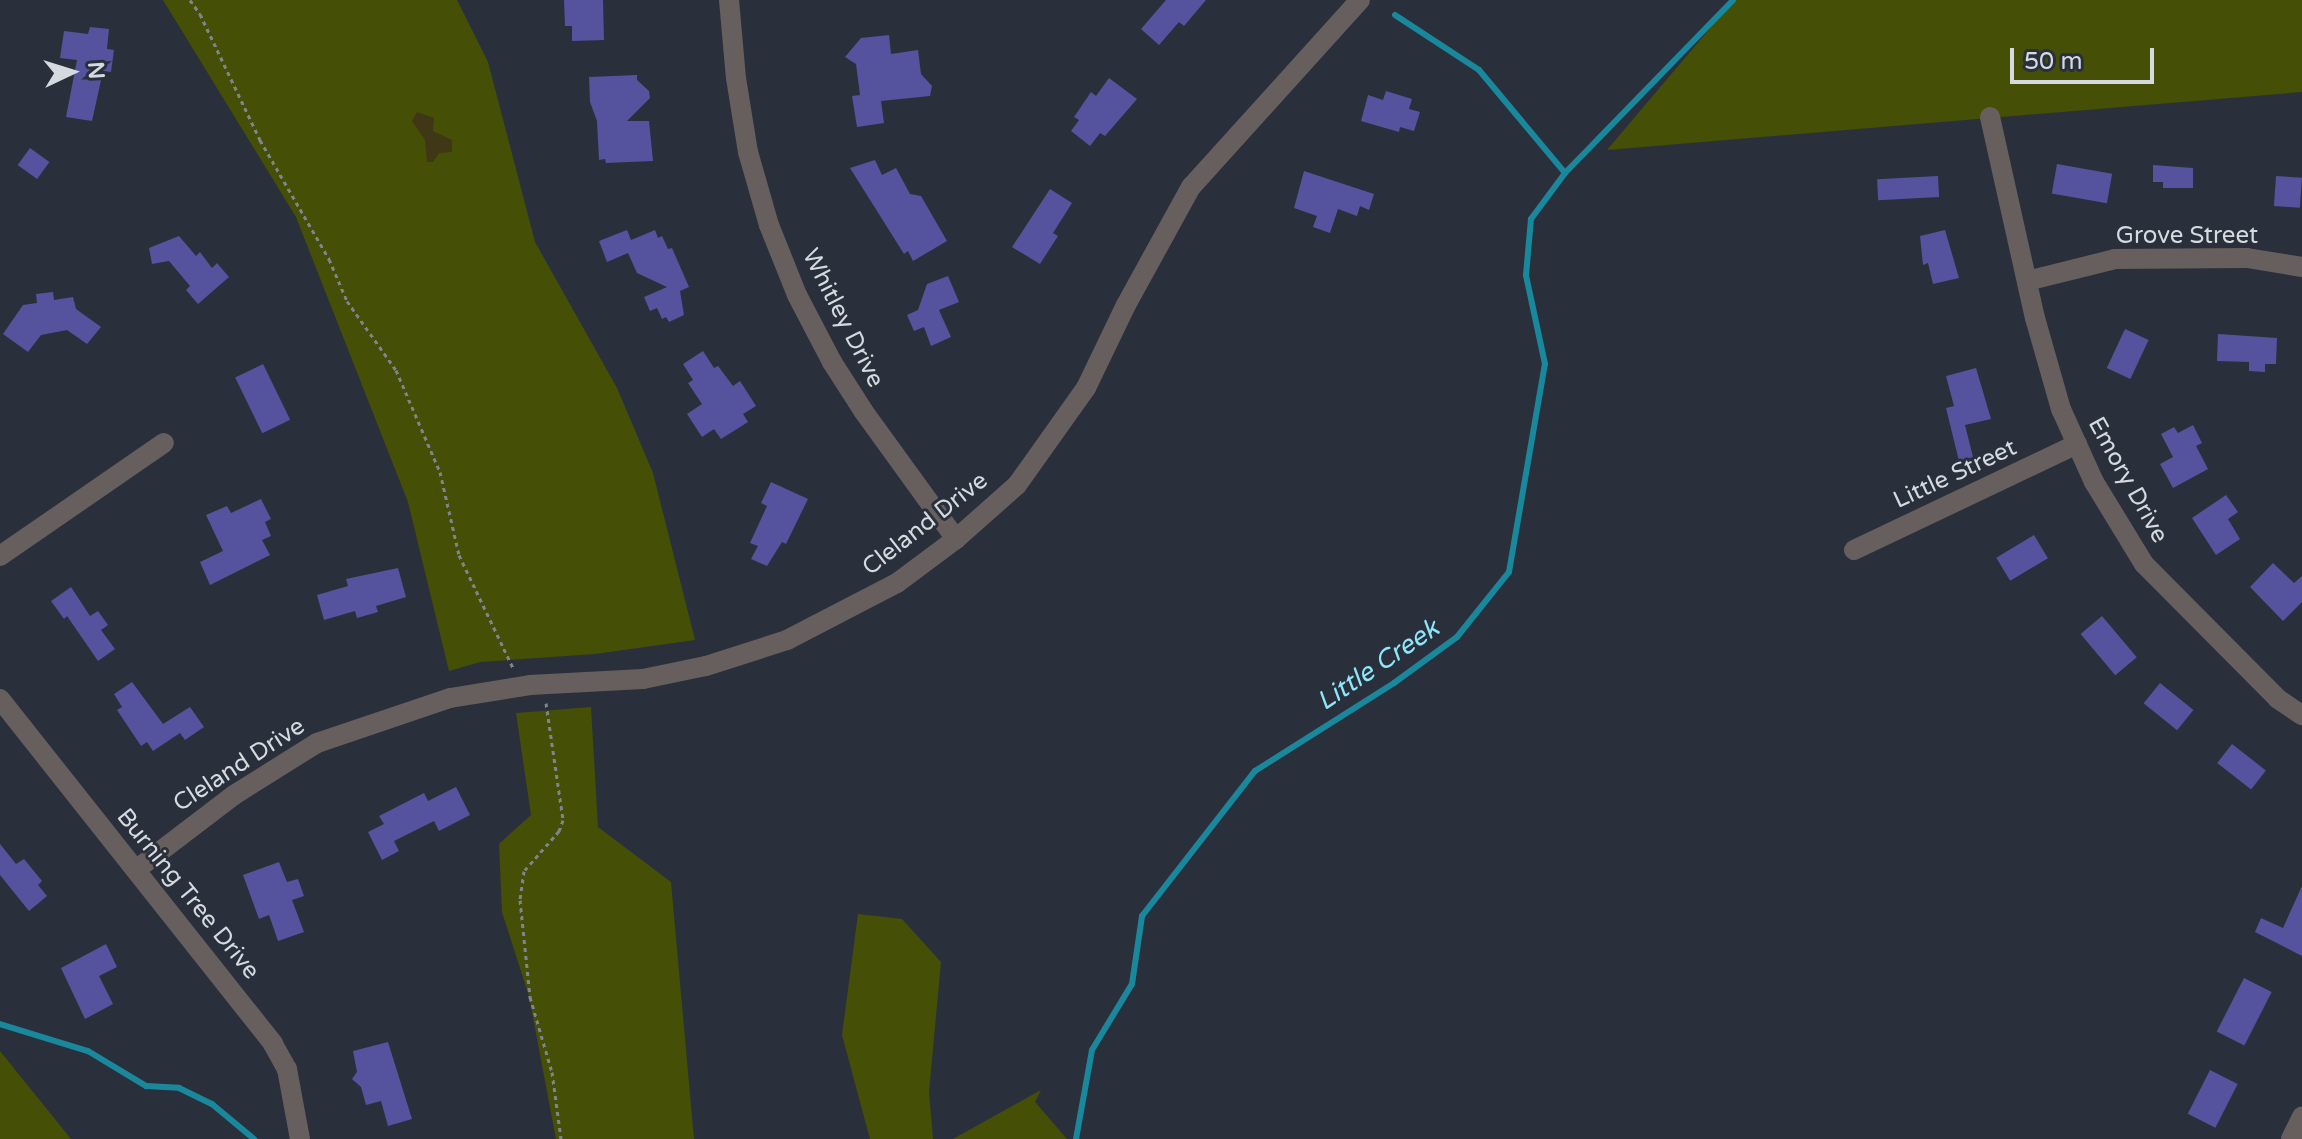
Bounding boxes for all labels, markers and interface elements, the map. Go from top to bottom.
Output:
north arrow [32,32,112,112]
scale bar [2014,32,2158,82]
text: 50 m [2024,47,2082,76]
text: N [82,61,110,80]
street label: Grove Street [2116,222,2258,250]
street label: Whitley Drive [796,244,890,392]
street label: Emory Drive [2082,412,2174,548]
street label: Little Street [1889,433,2021,515]
street label: Cleland Drive [857,466,993,582]
water label: Little Creek [1311,613,1445,717]
street label: Cleland Drive [168,712,310,818]
street label: Burning Tree Drive [110,803,266,985]

